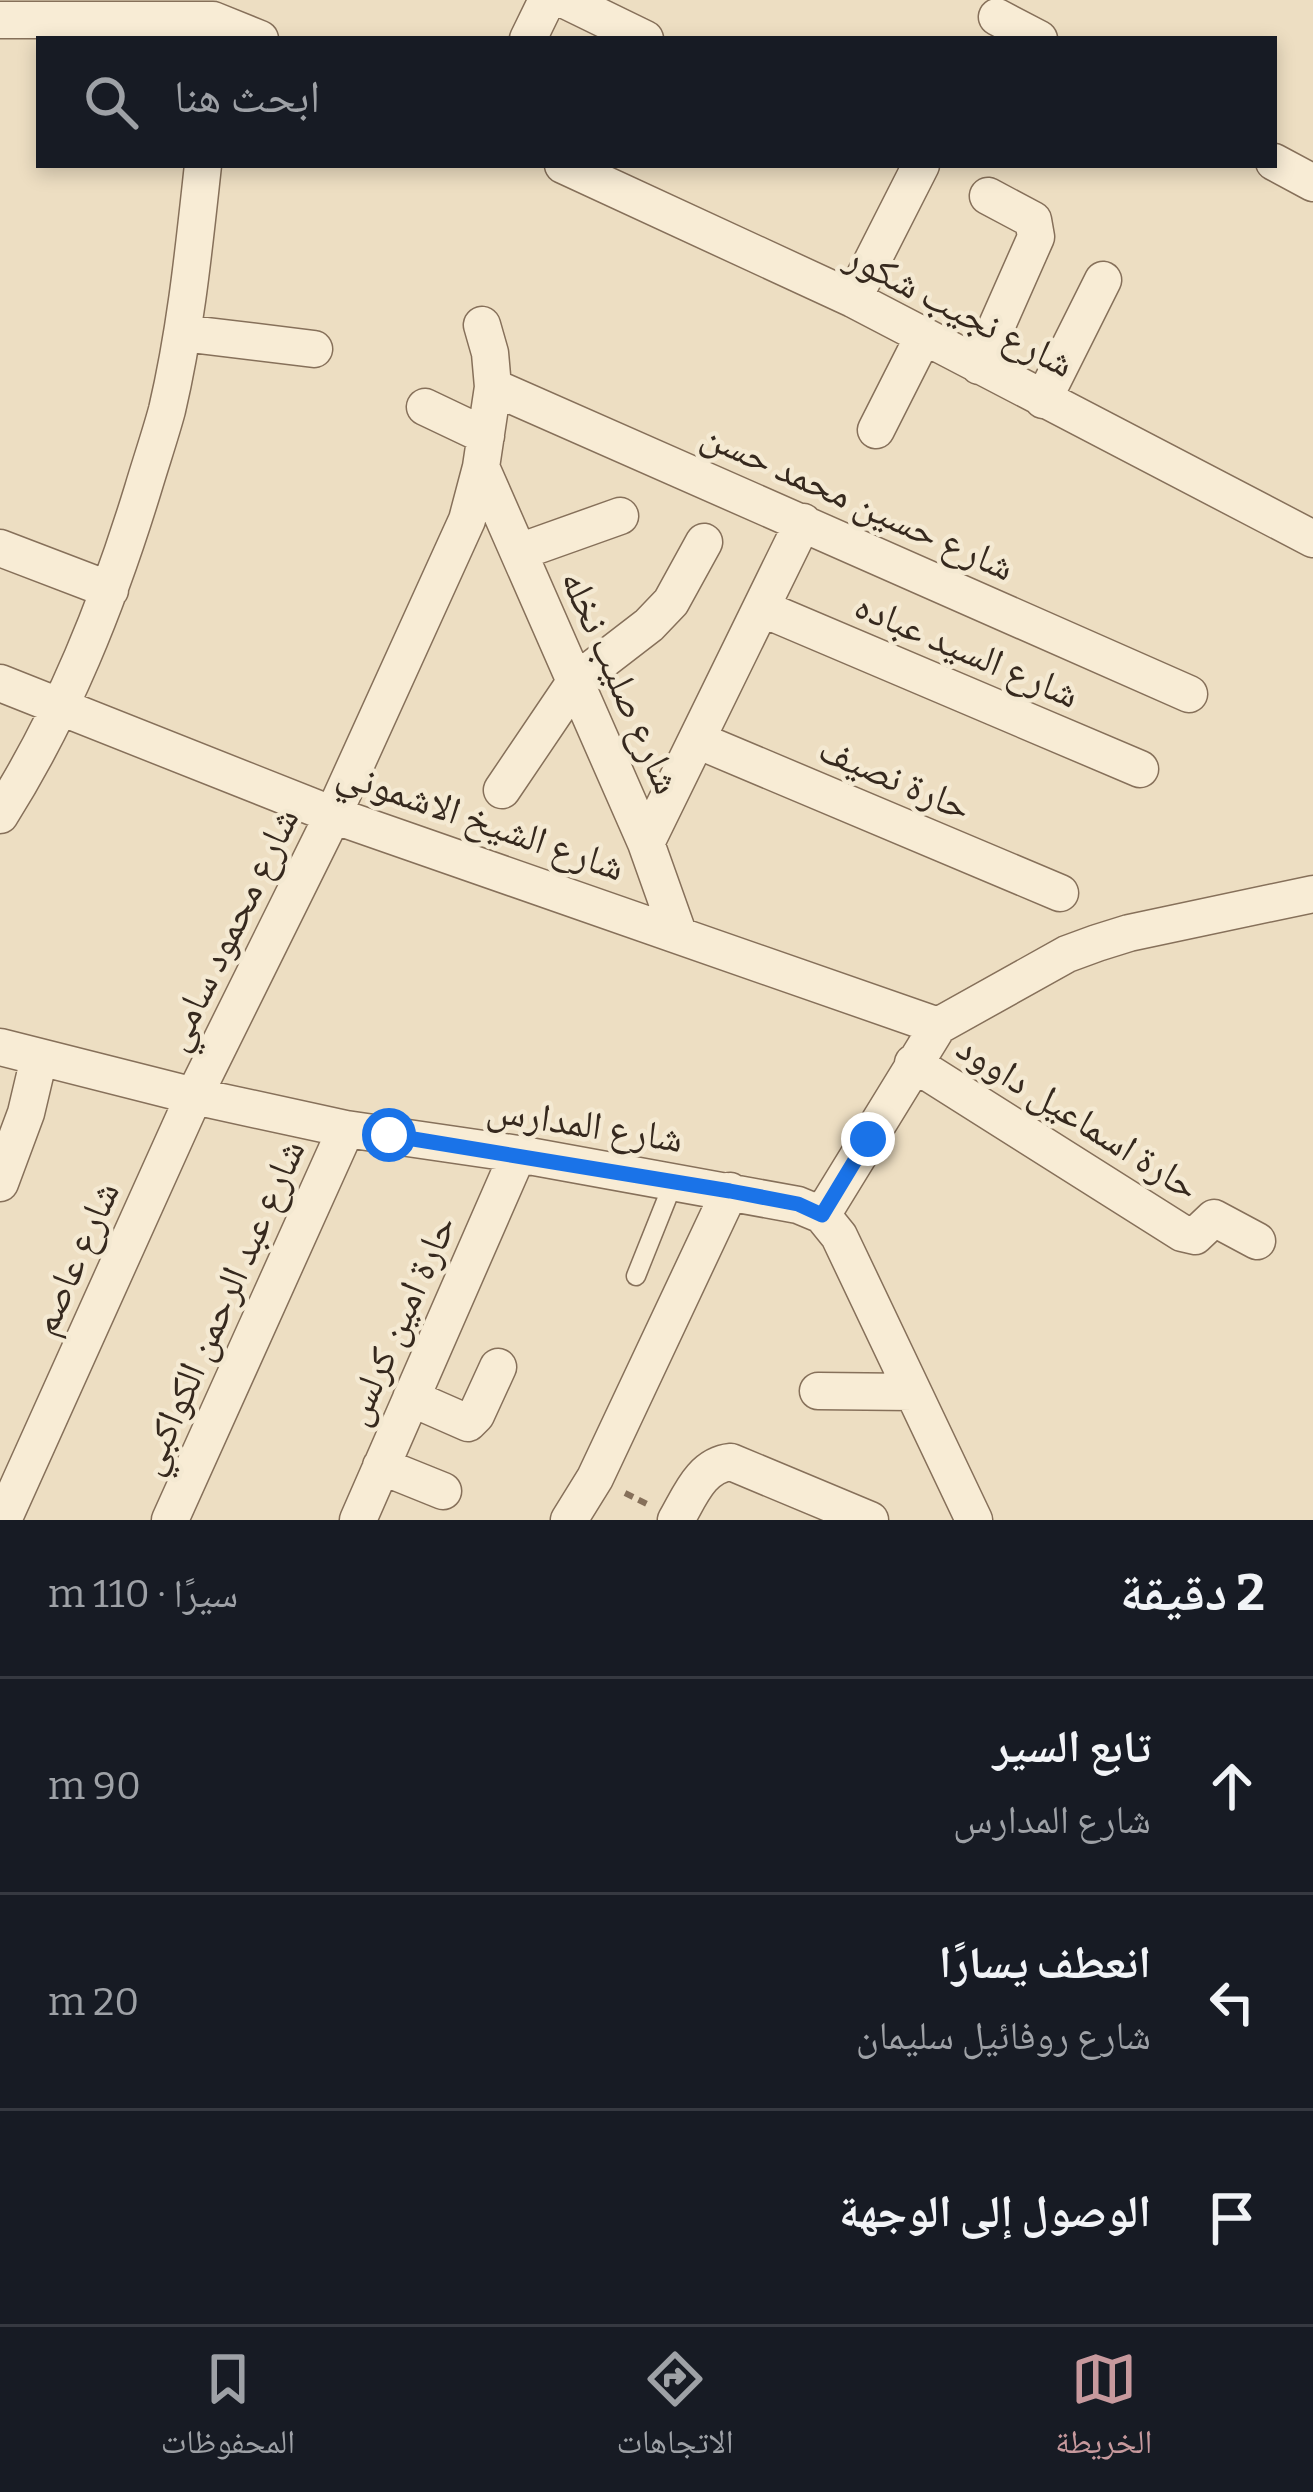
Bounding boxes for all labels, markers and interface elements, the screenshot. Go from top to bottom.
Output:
search box [36,36,1277,168]
icon: search [78,69,144,135]
text: ابحث هنا [174,70,320,124]
street label: شارع نجيب شكور [837,232,1081,388]
street label: شارع حسين محمد حسن [694,411,1021,591]
street label: شارع صليب نخله [550,563,691,801]
street label: شارع السيد عباده [848,582,1086,719]
street label: حارة نصيف [812,725,978,831]
street label: شارع الشيخ الاشموني [329,749,630,898]
street label: شارع محمود سامي [151,800,316,1061]
street label: حارة اسماعيل داوود [948,1024,1208,1211]
street label: شارع المدارس [483,1086,686,1163]
route start [362,1108,416,1162]
route end [841,1112,895,1166]
street label: شارع عبد الرحمن الكواكبي [125,1133,322,1485]
street label: شارع عاصم [21,1174,131,1343]
street label: حارة امين كرلس [332,1208,467,1433]
text: 2 دقيقة [1120,1562,1265,1624]
text: سيرًا · 110 m [48,1571,238,1617]
text: تابع السير [993,1720,1151,1774]
icon: ahead [1199,1753,1265,1819]
text: 90 m [48,1763,141,1809]
text: شارع المدارس [953,1797,1151,1843]
text: انعطف يسارًا [939,1936,1151,1990]
icon: left [1199,1969,1265,2035]
text: 20 m [48,1979,139,2025]
text: شارع روفائيل سليمان [856,2013,1151,2059]
text: الوصول إلى الوجهة [839,2185,1151,2239]
icon: arrive [1199,2185,1265,2251]
tab: المحفوظات [161,2346,295,2474]
tab: الاتجاهات [616,2346,734,2474]
tab: الخريطة [1055,2346,1152,2474]

